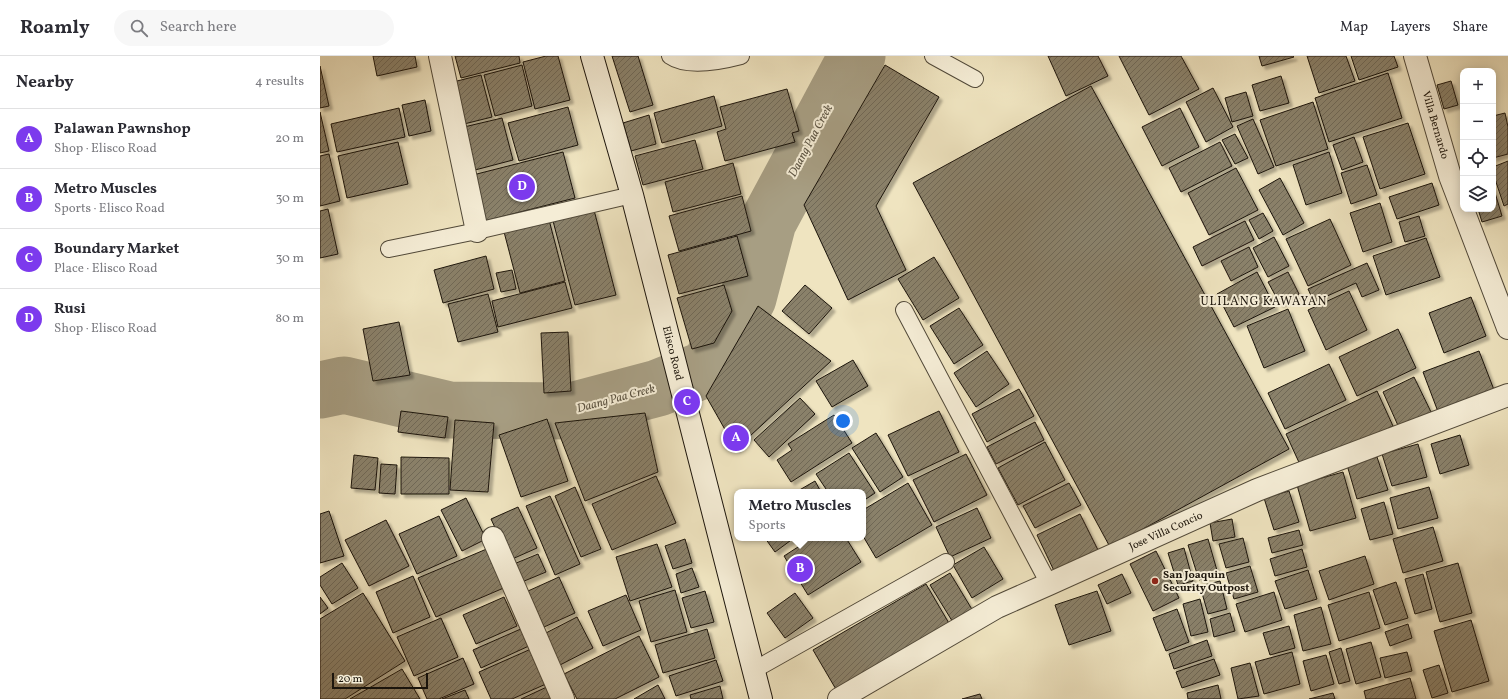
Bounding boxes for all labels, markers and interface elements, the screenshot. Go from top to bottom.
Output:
search box [114,10,394,46]
text: Roamly [20,15,90,41]
icon: search [128,17,150,39]
text: Search here [160,17,237,38]
text: Map [1340,18,1368,37]
text: Layers [1390,18,1430,37]
text: Share [1452,18,1488,37]
map controls [1460,68,1496,212]
button: + [1460,68,1496,104]
text: Nearby [16,71,74,94]
text: 4 results [255,73,304,91]
street label: Villa Bernardo [1418,89,1452,161]
water label: Daang Paa Creek [785,101,837,180]
button: − [1460,104,1496,140]
text: Palawan Pawnshop [54,119,191,140]
text: A [24,130,34,148]
text: 20 m [275,130,304,148]
text: Shop · Elisco Road [54,140,157,158]
button: locate [1460,140,1496,176]
pin: D [509,172,535,202]
button: layers [1460,176,1496,212]
text: Metro Muscles [54,179,157,200]
text: B [25,190,33,208]
text: 30 m [276,190,304,208]
text: Sports · Elisco Road [54,200,165,218]
text: Boundary Market [54,239,179,260]
text: C [25,250,33,268]
text: 30 m [276,250,304,268]
text: Place · Elisco Road [54,260,158,278]
district label: ULILANG KAWAYAN [1201,294,1327,310]
text: Rusi [54,299,86,320]
text: D [24,310,34,328]
text: 80 m [275,310,304,328]
text: Shop · Elisco Road [54,320,157,338]
street label: Elisco Road [658,324,687,382]
water label: Daang Paa Creek [575,381,657,417]
pin: C [674,387,700,417]
your location [833,411,853,431]
pin: A [723,423,749,453]
popup [734,489,866,541]
text: Metro Muscles [748,496,852,517]
street label: Jose Villa Concio [1127,508,1205,554]
text: Sports [748,517,786,535]
pin: B [787,554,813,584]
place label: San Joaquin Security Outpost [1163,568,1249,596]
marker: San Joaquin Security Outpost [1150,576,1160,586]
scale bar [332,671,428,690]
text: 20 m [338,672,362,687]

